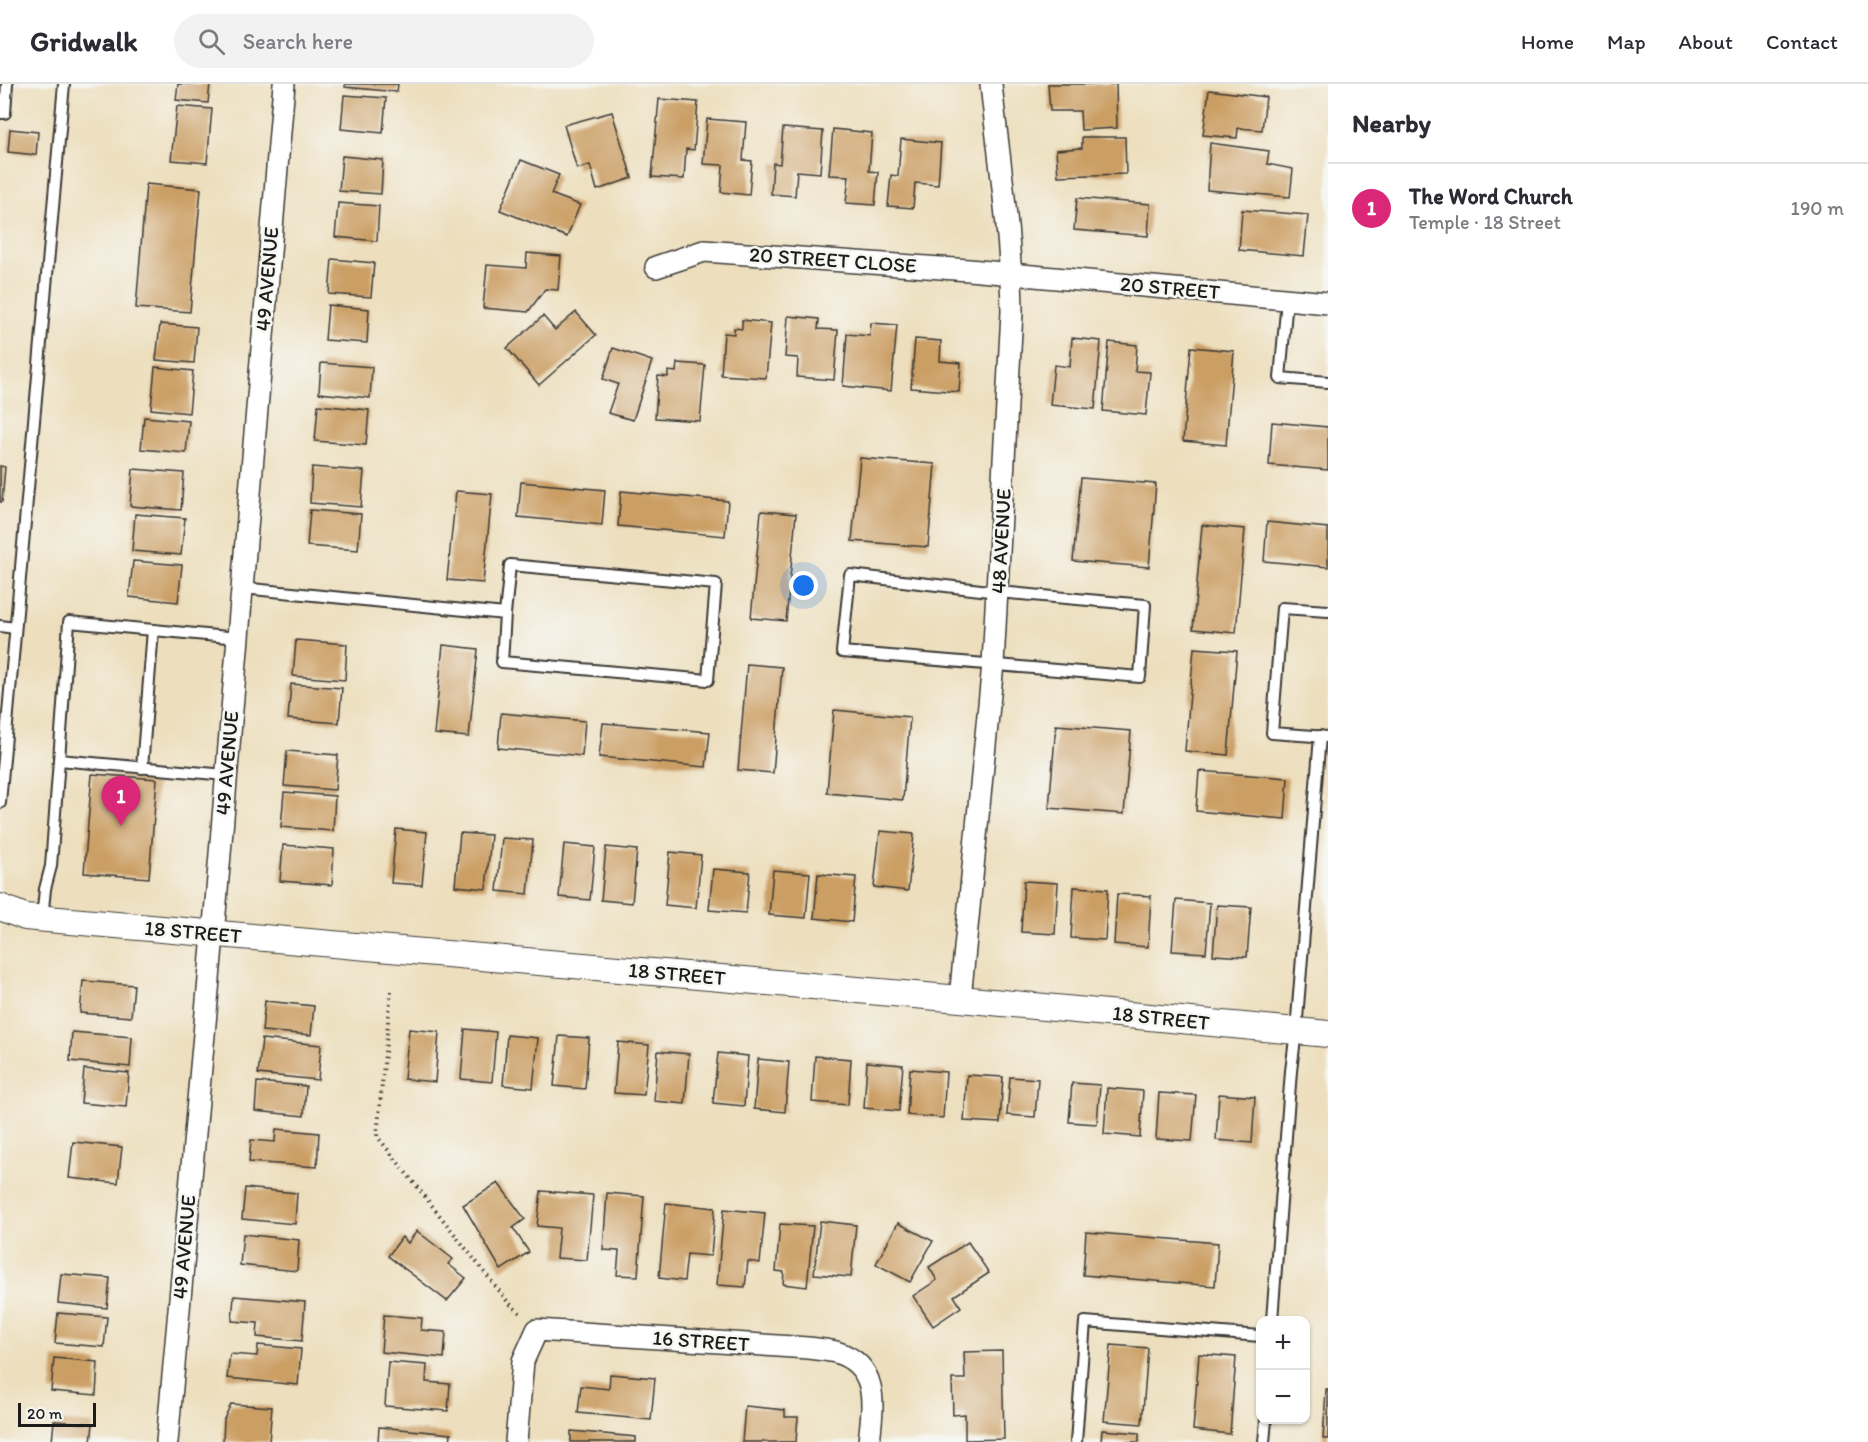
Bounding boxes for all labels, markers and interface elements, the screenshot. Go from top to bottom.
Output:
search box [174,14,594,68]
text: Gridwalk [30,24,138,58]
icon: search [195,25,228,58]
text: Search here [243,28,353,55]
text: Home [1521,29,1574,54]
text: Map [1607,29,1646,54]
text: About [1679,29,1733,54]
text: Contact [1766,29,1838,54]
text: Nearby [1352,107,1431,139]
text: The Word Church [1409,183,1572,210]
text: 1 [1367,196,1376,220]
text: 190 m [1791,196,1844,220]
text: Temple · 18 Street [1409,210,1561,234]
street label: 49 AVENUE [249,226,284,332]
street label: 20 STREET CLOSE [748,241,918,278]
street label: 20 STREET [1119,271,1221,304]
street label: 48 AVENUE [985,488,1016,594]
your location [789,571,818,600]
street label: 49 AVENUE [209,710,244,816]
pin: 1 [102,776,140,826]
street label: 18 STREET [143,915,243,948]
street label: 18 STREET [627,957,727,990]
street label: 18 STREET [1111,1000,1211,1035]
street label: 49 AVENUE [166,1194,201,1300]
map controls [1256,1316,1310,1424]
button: + [1256,1316,1310,1370]
street label: 16 STREET [652,1325,751,1356]
button: − [1256,1370,1310,1424]
scale bar [18,1400,96,1428]
text: 20 m [27,1404,62,1423]

